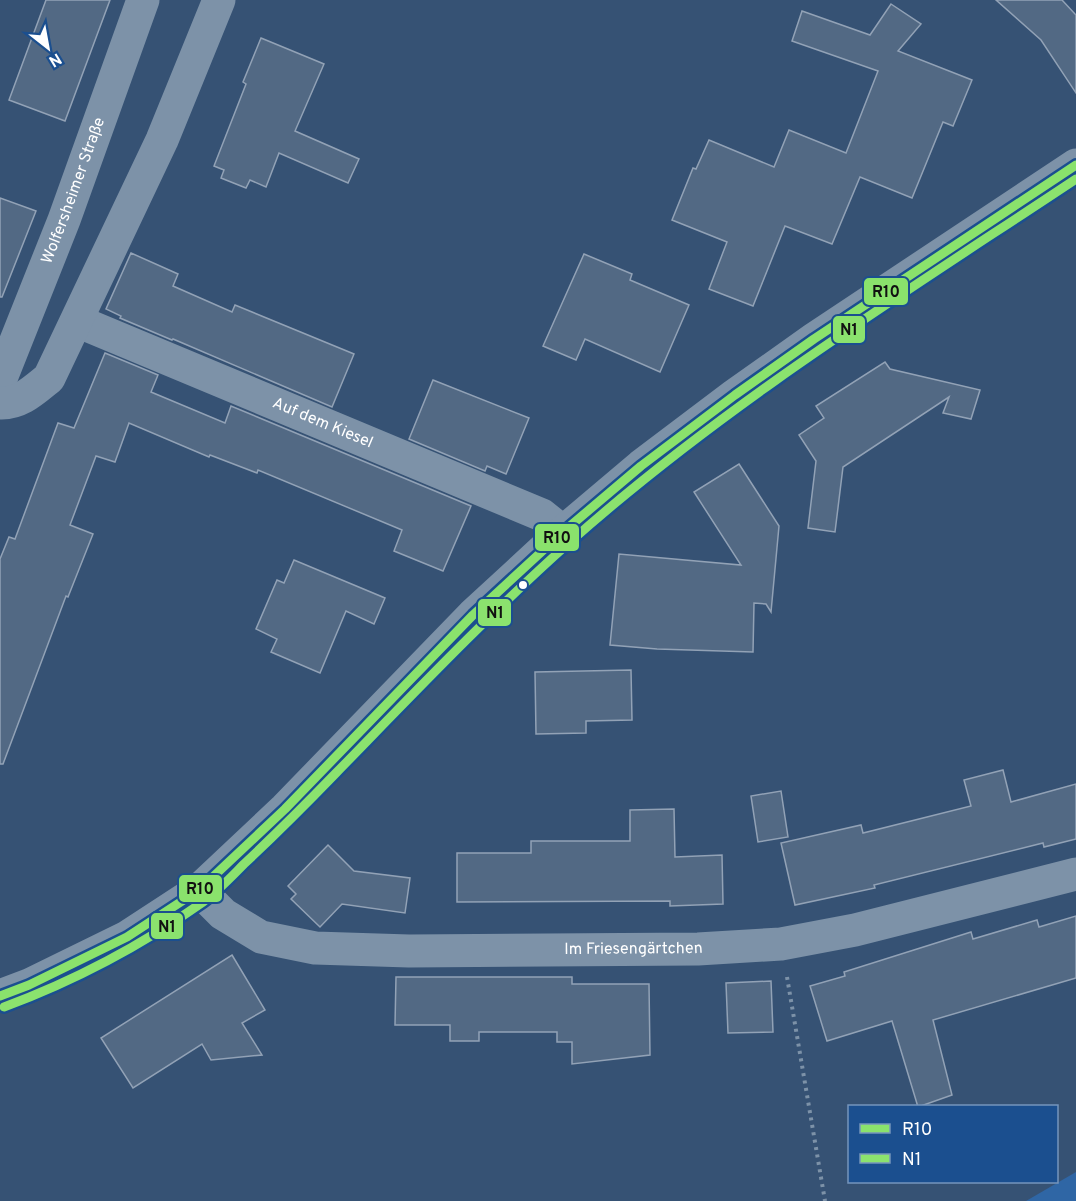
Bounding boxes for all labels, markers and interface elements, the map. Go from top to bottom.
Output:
north arrow [18,18,78,78]
text: N [45,48,65,71]
street label: Wolfersheimer Straße [37,115,110,267]
line badge: R10 [863,277,909,306]
text: R10 [872,283,900,303]
line badge: N1 [832,315,866,344]
text: N1 [840,321,858,341]
street label: Auf dem Kiesel [269,394,376,453]
line badge: R10 [534,523,580,552]
text: R10 [543,529,571,549]
unlabelled marker [517,579,529,591]
line badge: N1 [477,598,512,627]
text: N1 [486,604,504,624]
line badge: R10 [178,874,223,903]
text: R10 [186,880,214,900]
line badge: N1 [150,912,184,940]
text: N1 [158,918,176,938]
street label: Im Friesengärtchen [564,939,703,960]
legend [848,1105,1058,1183]
text: R10 [902,1119,932,1142]
text: N1 [902,1149,921,1172]

